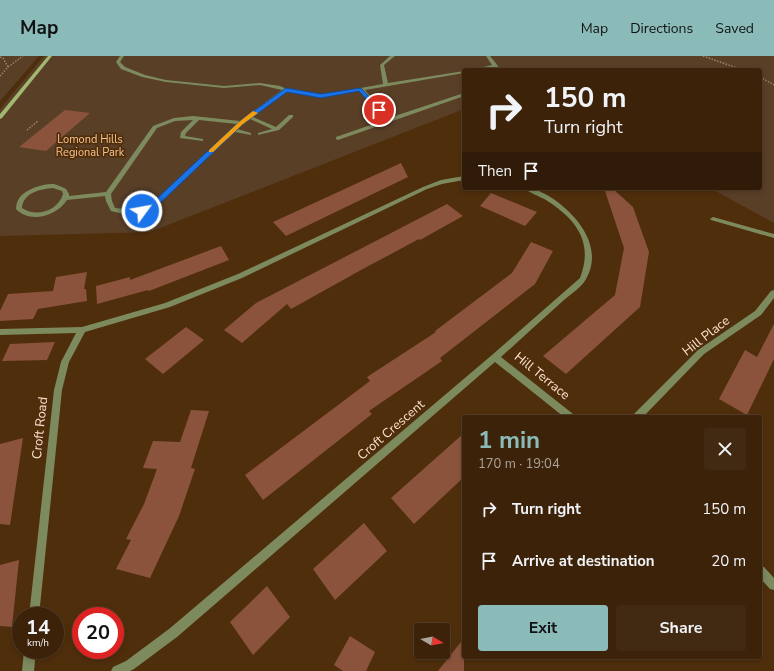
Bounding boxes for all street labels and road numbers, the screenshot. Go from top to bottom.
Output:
street label: Hill Place [679,312,734,360]
street label: Hill Terrace [510,348,574,404]
street label: Croft Crescent [354,395,429,464]
street label: Croft Road [28,396,52,460]

